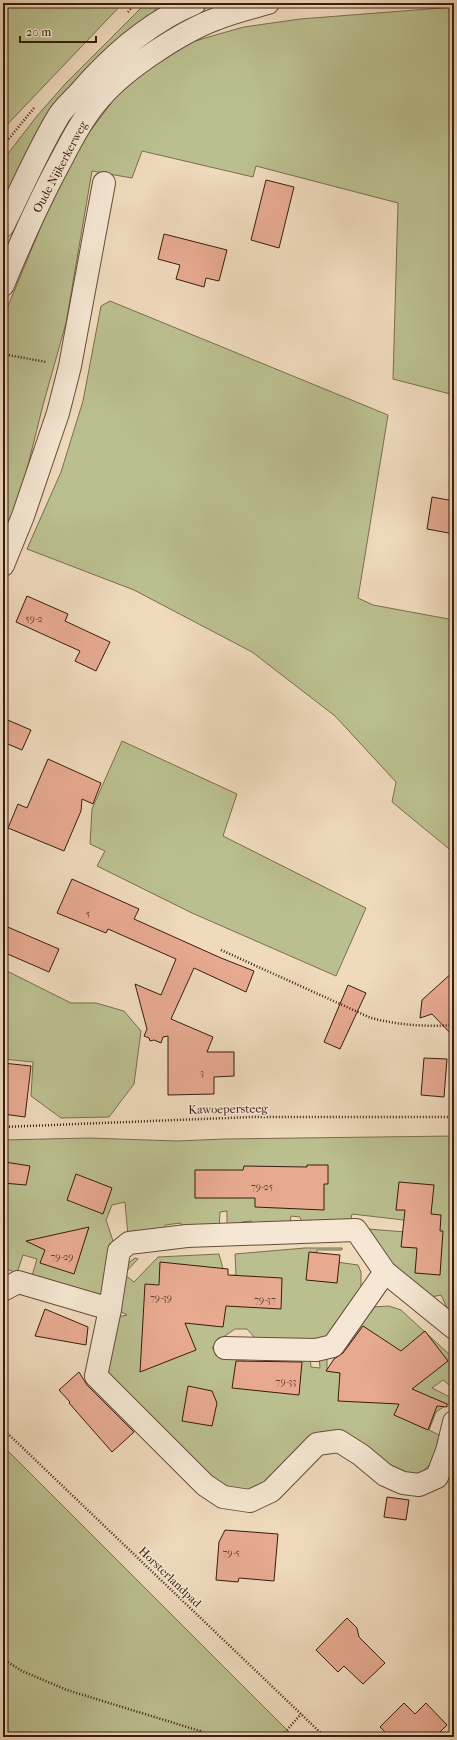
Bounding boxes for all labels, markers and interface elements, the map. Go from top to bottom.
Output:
scale bar [20,18,96,44]
text: 20 m [26,25,51,39]
street label: Oude Nijkerkerweg [30,118,90,215]
house number: 59-2 [25,613,43,625]
house number: 5 [86,908,90,920]
house number: 3 [200,1067,204,1079]
street label: Kawoepersteeg [188,1101,268,1117]
house number: 79-25 [251,1181,273,1193]
house number: 79-29 [50,1251,74,1263]
house number: 79-39 [150,1292,172,1304]
house number: 79-37 [254,1294,276,1306]
house number: 79-33 [276,1376,296,1388]
street label: Horsterlandpad [136,1544,204,1610]
house number: 79-5 [223,1547,239,1559]

